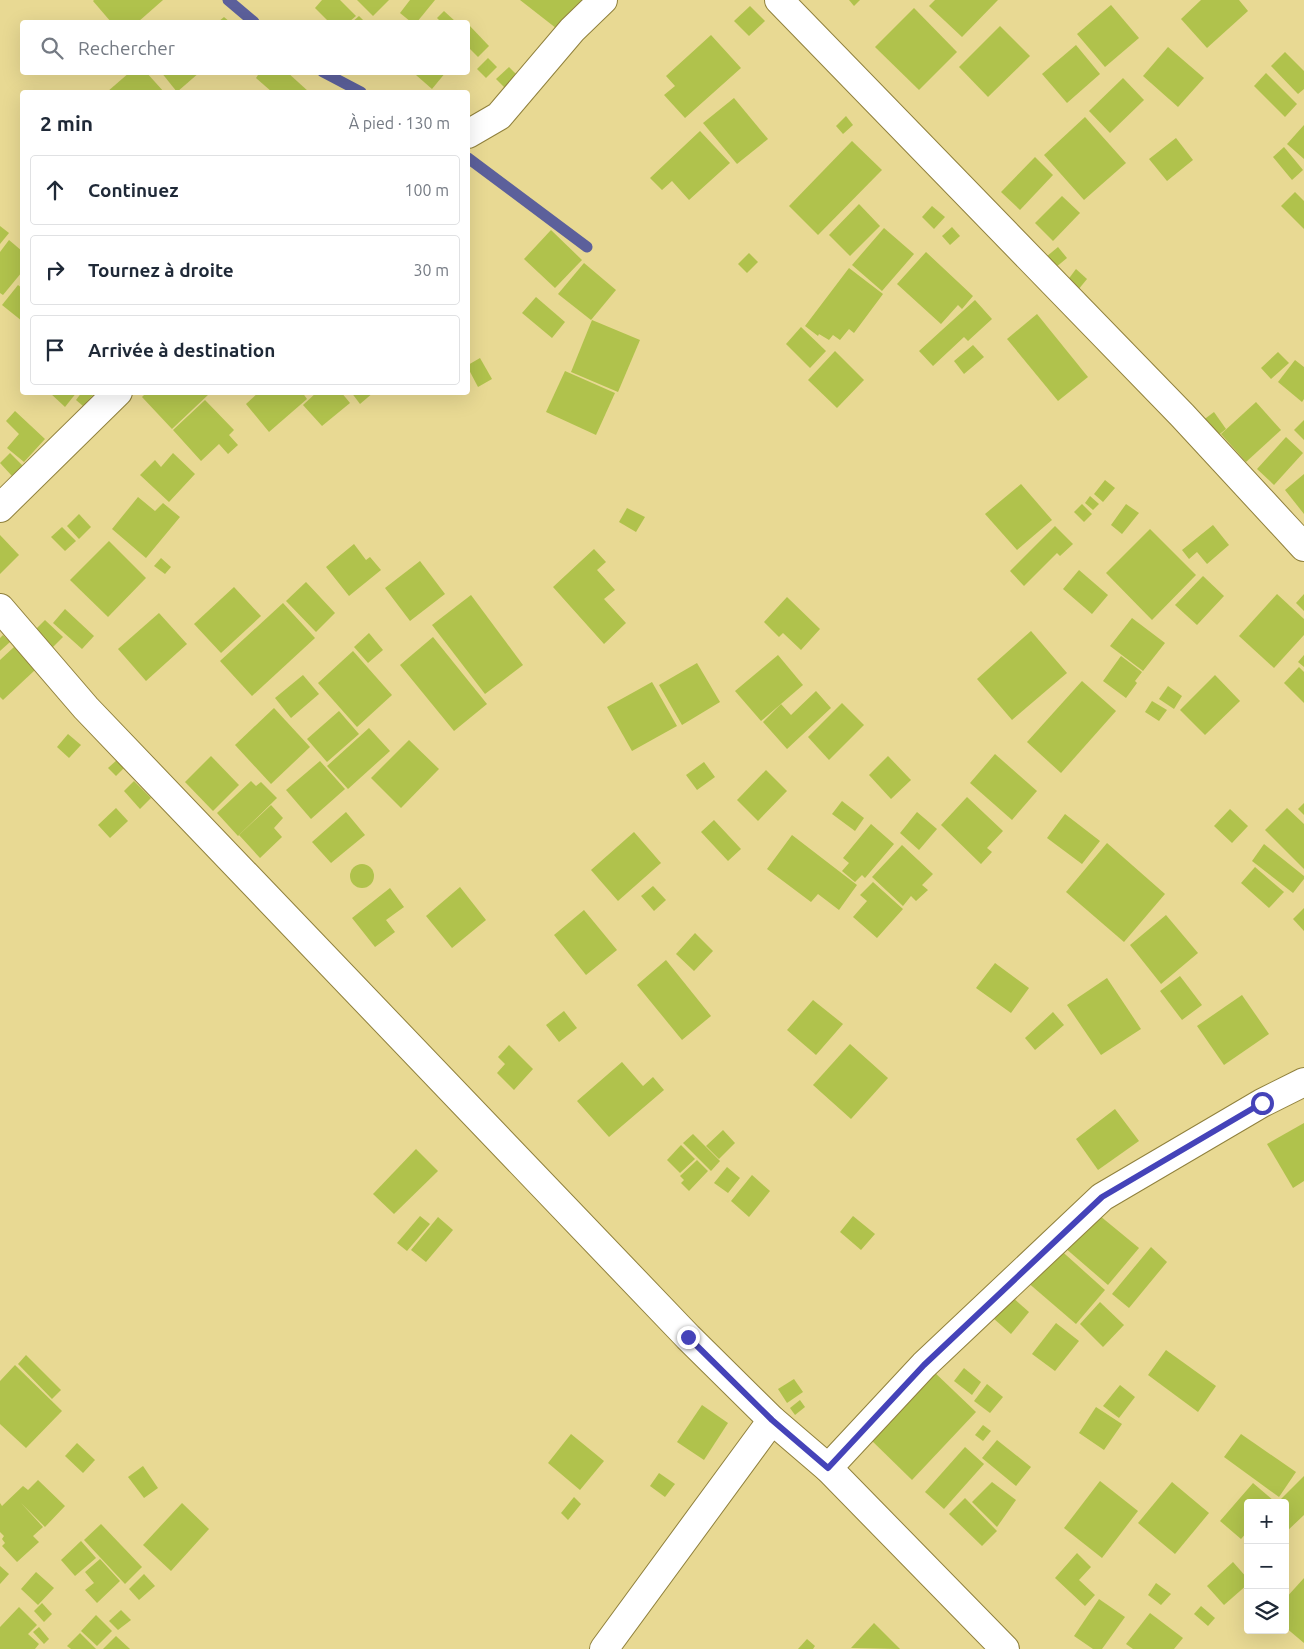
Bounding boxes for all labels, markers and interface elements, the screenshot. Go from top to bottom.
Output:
search box [20,20,470,75]
icon: search [38,34,66,62]
text: Rechercher [78,37,175,59]
text: 2 min [40,111,93,135]
text: À pied · 130 m [349,114,450,132]
icon: ahead [41,176,69,204]
text: Continuez [88,179,178,201]
text: 100 m [404,181,449,199]
icon: right [41,256,69,284]
text: Tournez à droite [88,259,234,281]
text: 30 m [413,261,449,279]
icon: arrive [41,336,69,364]
text: Arrivée à destination [88,339,275,361]
route start [1251,1092,1274,1115]
route end [677,1326,700,1349]
map controls [1244,1499,1289,1634]
button: + [1244,1499,1289,1544]
button: − [1244,1544,1289,1589]
button: layers [1244,1589,1289,1634]

